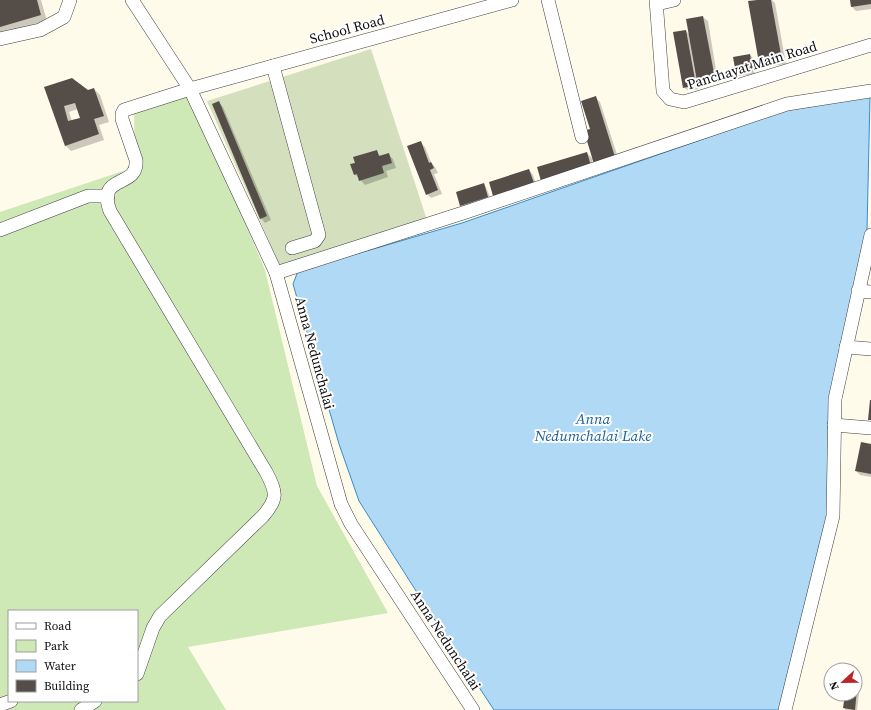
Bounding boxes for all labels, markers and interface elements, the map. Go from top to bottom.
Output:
street label: School Road [307,9,387,49]
street label: Panchayat Main Road [685,36,819,94]
street label: Anna Nedunchalai [290,294,340,412]
water label: Anna Nedumchalai Lake [534,408,651,446]
street label: Anna Nedunchalai [406,586,486,694]
legend [8,610,138,702]
text: Road [44,618,71,634]
text: Park [44,638,69,654]
text: Water [44,658,76,674]
north arrow [823,662,863,702]
text: Building [44,678,89,694]
text: N [826,679,843,692]

